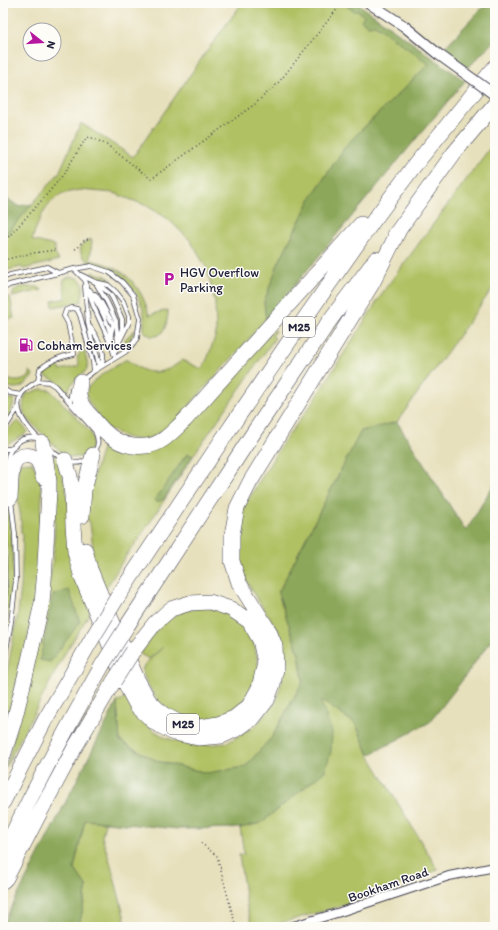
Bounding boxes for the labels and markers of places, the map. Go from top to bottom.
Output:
place label: HGV Overflow Parking [180,265,259,295]
parking icon: HGV Overflow Parking [161,271,177,287]
fuel station icon: Cobham Services [18,337,34,353]
place label: Cobham Services [37,338,132,353]

